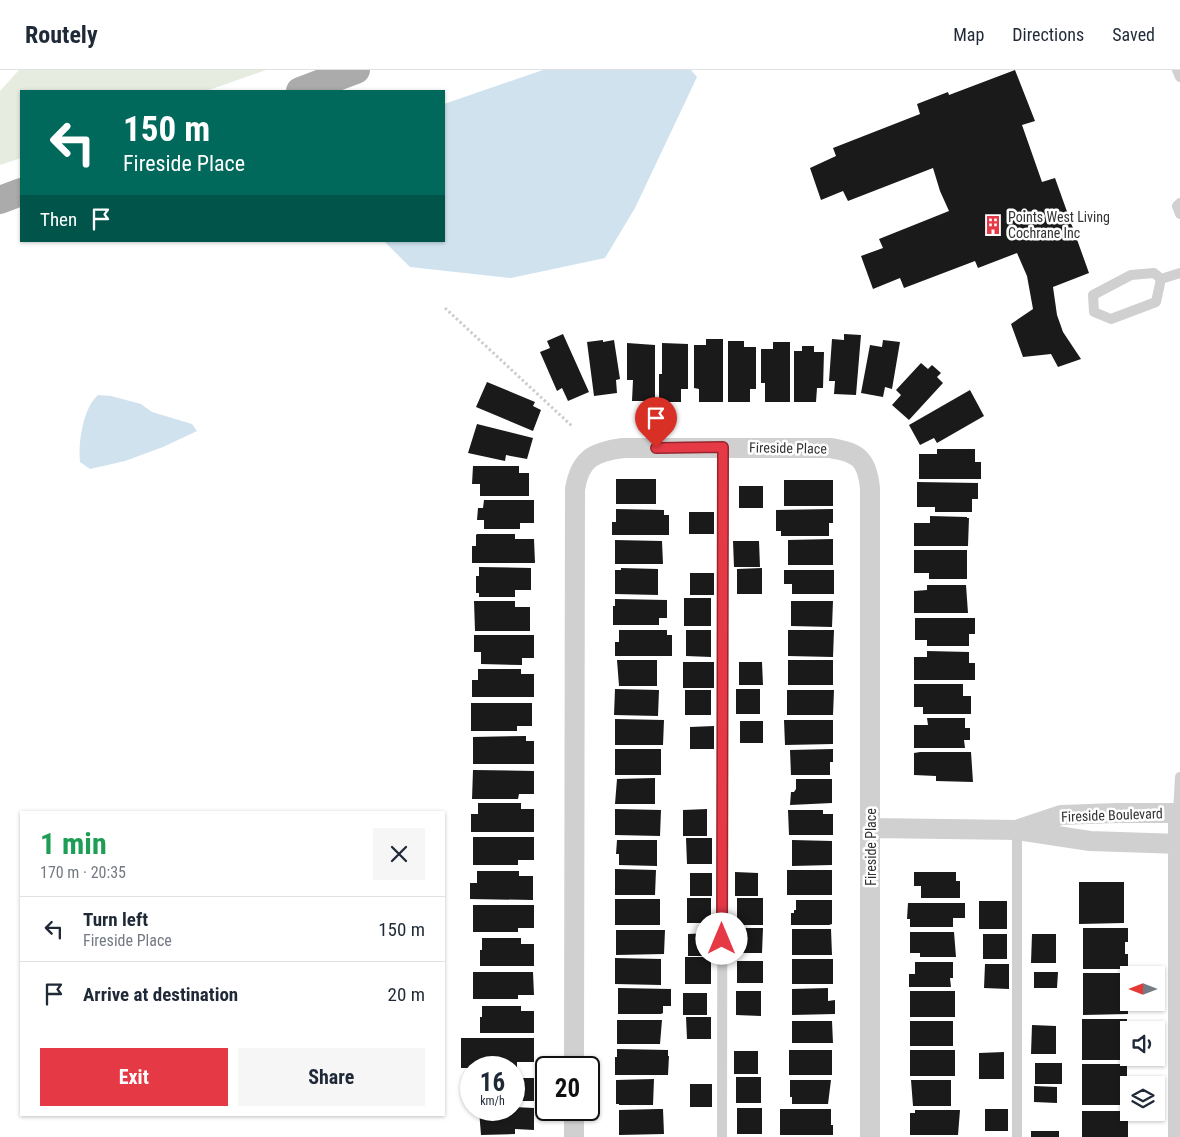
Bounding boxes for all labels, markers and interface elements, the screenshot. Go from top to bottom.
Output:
text: Routely [25,21,98,49]
text: Map [953,24,984,45]
text: Directions [1012,24,1084,45]
text: Saved [1112,24,1155,45]
text: 150 m [123,109,210,150]
icon: left [40,110,105,175]
text: Fireside Place [123,151,245,176]
icon: arrive [87,205,115,233]
text: Then [40,208,77,231]
place label: Points West Living Cochrane Inc [1008,209,1110,241]
building icon: Points West Living Cochrane Inc [982,214,1004,236]
pin [635,397,677,448]
icon: arrive [642,404,670,432]
street label: Fireside Place [749,439,827,457]
street label: Fireside Boulevard [1061,805,1163,825]
street label: Fireside Place [863,808,879,886]
text: 1 min [40,826,107,861]
button: close [373,828,425,880]
text: 170 m · 20:35 [40,863,126,882]
text: Turn left [83,908,148,931]
position arrow [695,912,747,964]
icon: left [40,915,68,943]
text: 150 m [378,918,425,941]
text: Fireside Place [83,931,172,950]
north arrow [1120,966,1165,1011]
map controls [1120,966,1165,1121]
icon: arrive [40,980,68,1008]
text: Arrive at destination [83,983,238,1006]
text: 20 m [388,983,425,1006]
button: sound [1120,1021,1165,1066]
button: Exit [40,1048,228,1106]
button: Share [238,1048,425,1106]
speed limit sign: 20 [535,1056,600,1121]
text: 16 [480,1068,505,1097]
button: layers [1120,1076,1165,1121]
text: km/h [480,1094,505,1108]

